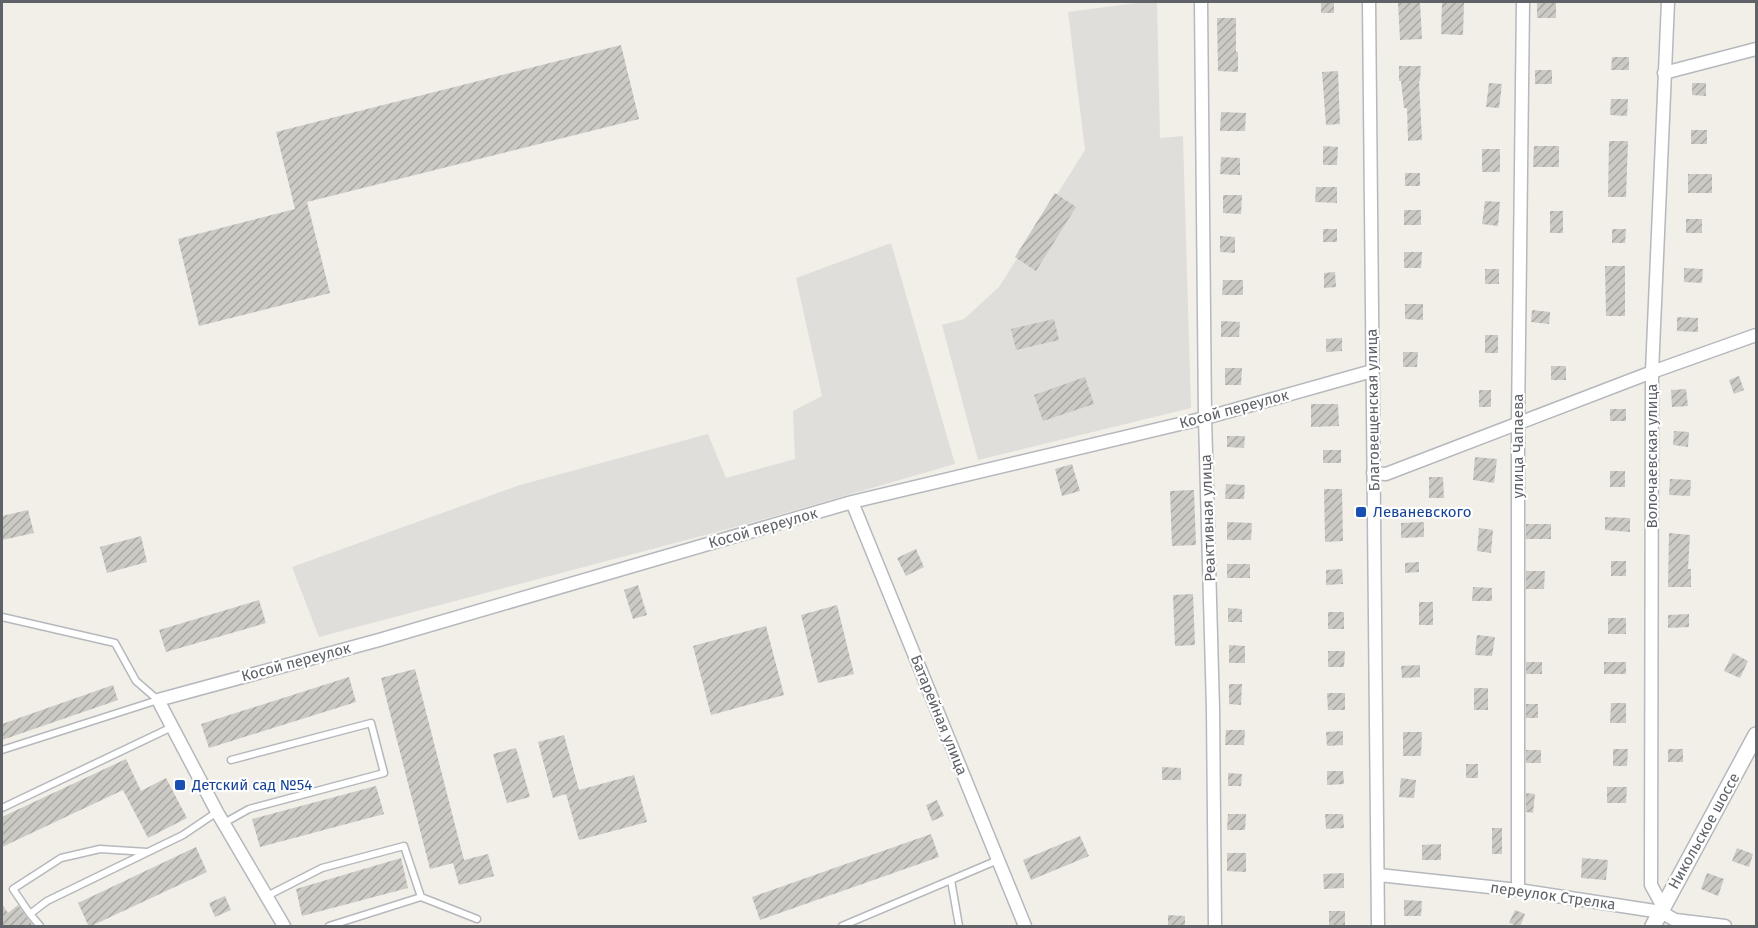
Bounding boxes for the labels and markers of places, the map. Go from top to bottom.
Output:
place label: Леваневского [1373,503,1471,521]
marker: Леваневского [1354,505,1368,519]
place label: Детский сад №54 [191,776,312,794]
marker: Детский сад №54 [173,778,187,792]

